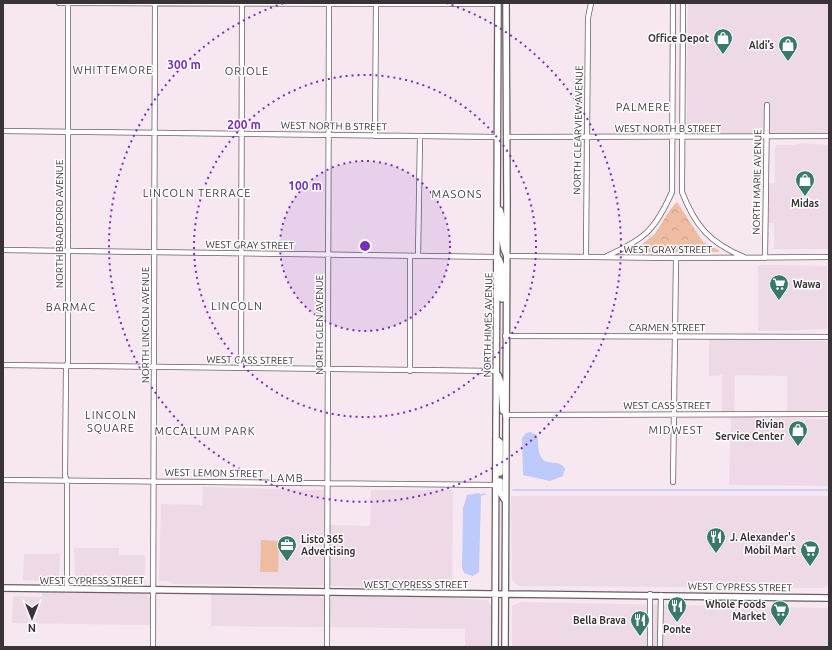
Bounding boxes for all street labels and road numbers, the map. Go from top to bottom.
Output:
street label: NORTH CLEARVIEW AVENUE [571,65,585,195]
street label: WEST NORTH B STREET [281,120,388,132]
street label: WEST NORTH B STREET [615,123,722,134]
street label: NORTH MARIE AVENUE [751,129,763,235]
street label: NORTH BRADFORD AVENUE [54,159,65,288]
street label: WEST GRAY STREET [206,239,295,251]
street label: WEST GRAY STREET [624,244,713,255]
street label: NORTH LINCOLN AVENUE [140,266,151,383]
street label: NORTH HIMES AVENUE [482,272,494,378]
street label: NORTH GLEN AVENUE [314,274,325,375]
street label: CARMEN STREET [629,322,706,333]
street label: WEST CASS STREET [206,354,294,366]
street label: WEST CASS STREET [623,400,711,411]
street label: WEST LEMON STREET [165,467,264,479]
street label: WEST CYPRESS STREET [40,575,145,586]
street label: WEST CYPRESS STREET [364,579,469,590]
street label: WEST CYPRESS STREET [688,581,793,593]

